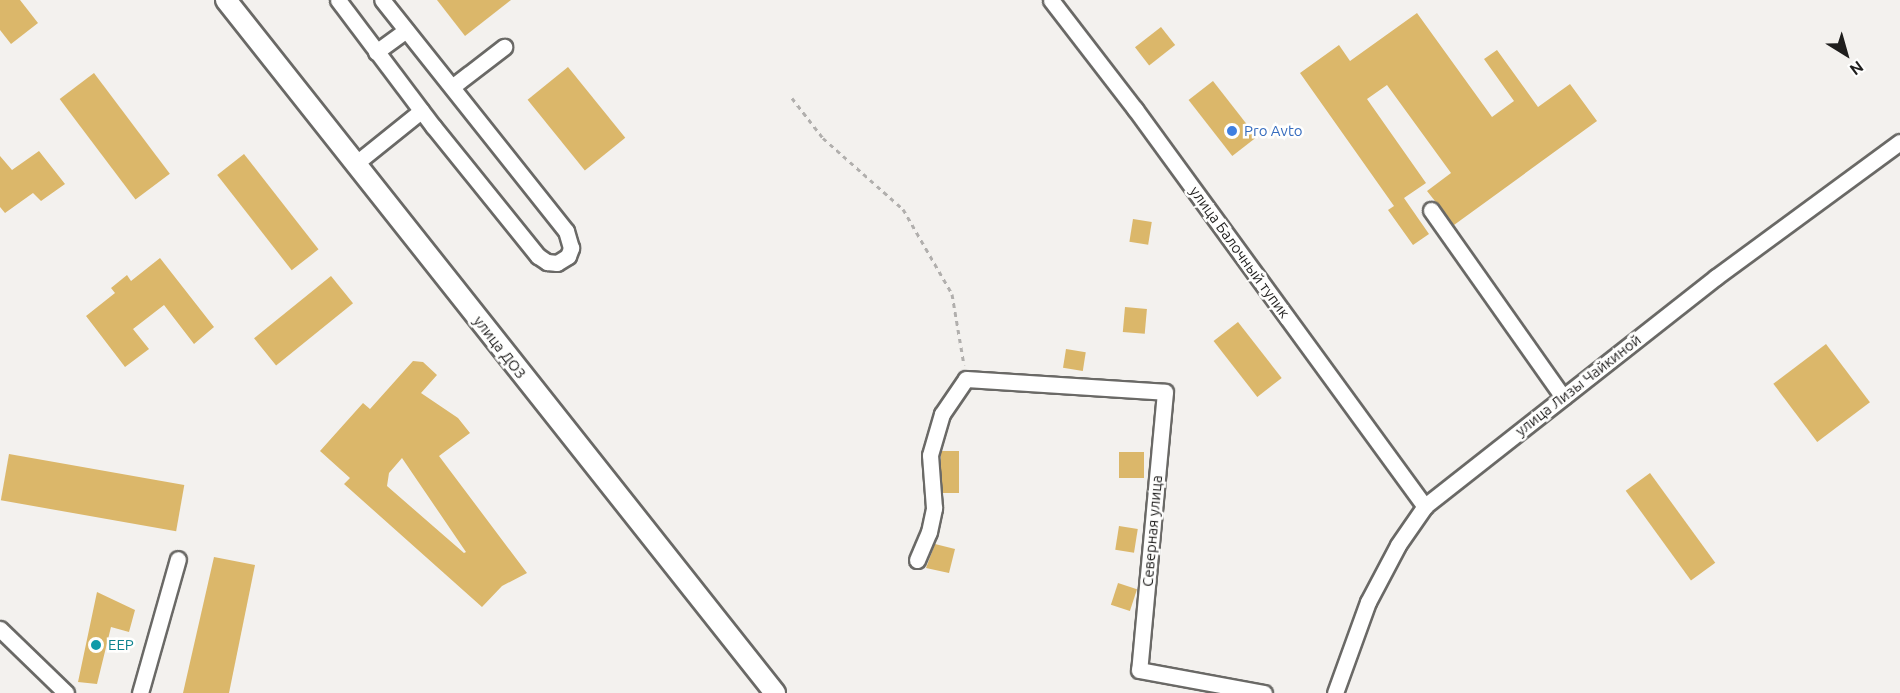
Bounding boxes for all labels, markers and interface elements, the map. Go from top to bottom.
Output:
north arrow [1816,24,1876,84]
text: N [1847,58,1867,79]
place label: Pro Аvto [1244,122,1303,140]
marker: Pro Аvto [1225,124,1239,138]
street label: улица Балочный тупик [1186,183,1294,321]
street label: улица ДОЗ [470,312,530,382]
street label: улица Лизы Чайкиной [1512,330,1644,440]
street label: Северная улица [1138,475,1166,587]
place label: EEP [108,636,134,654]
marker: EEP [89,638,103,652]

